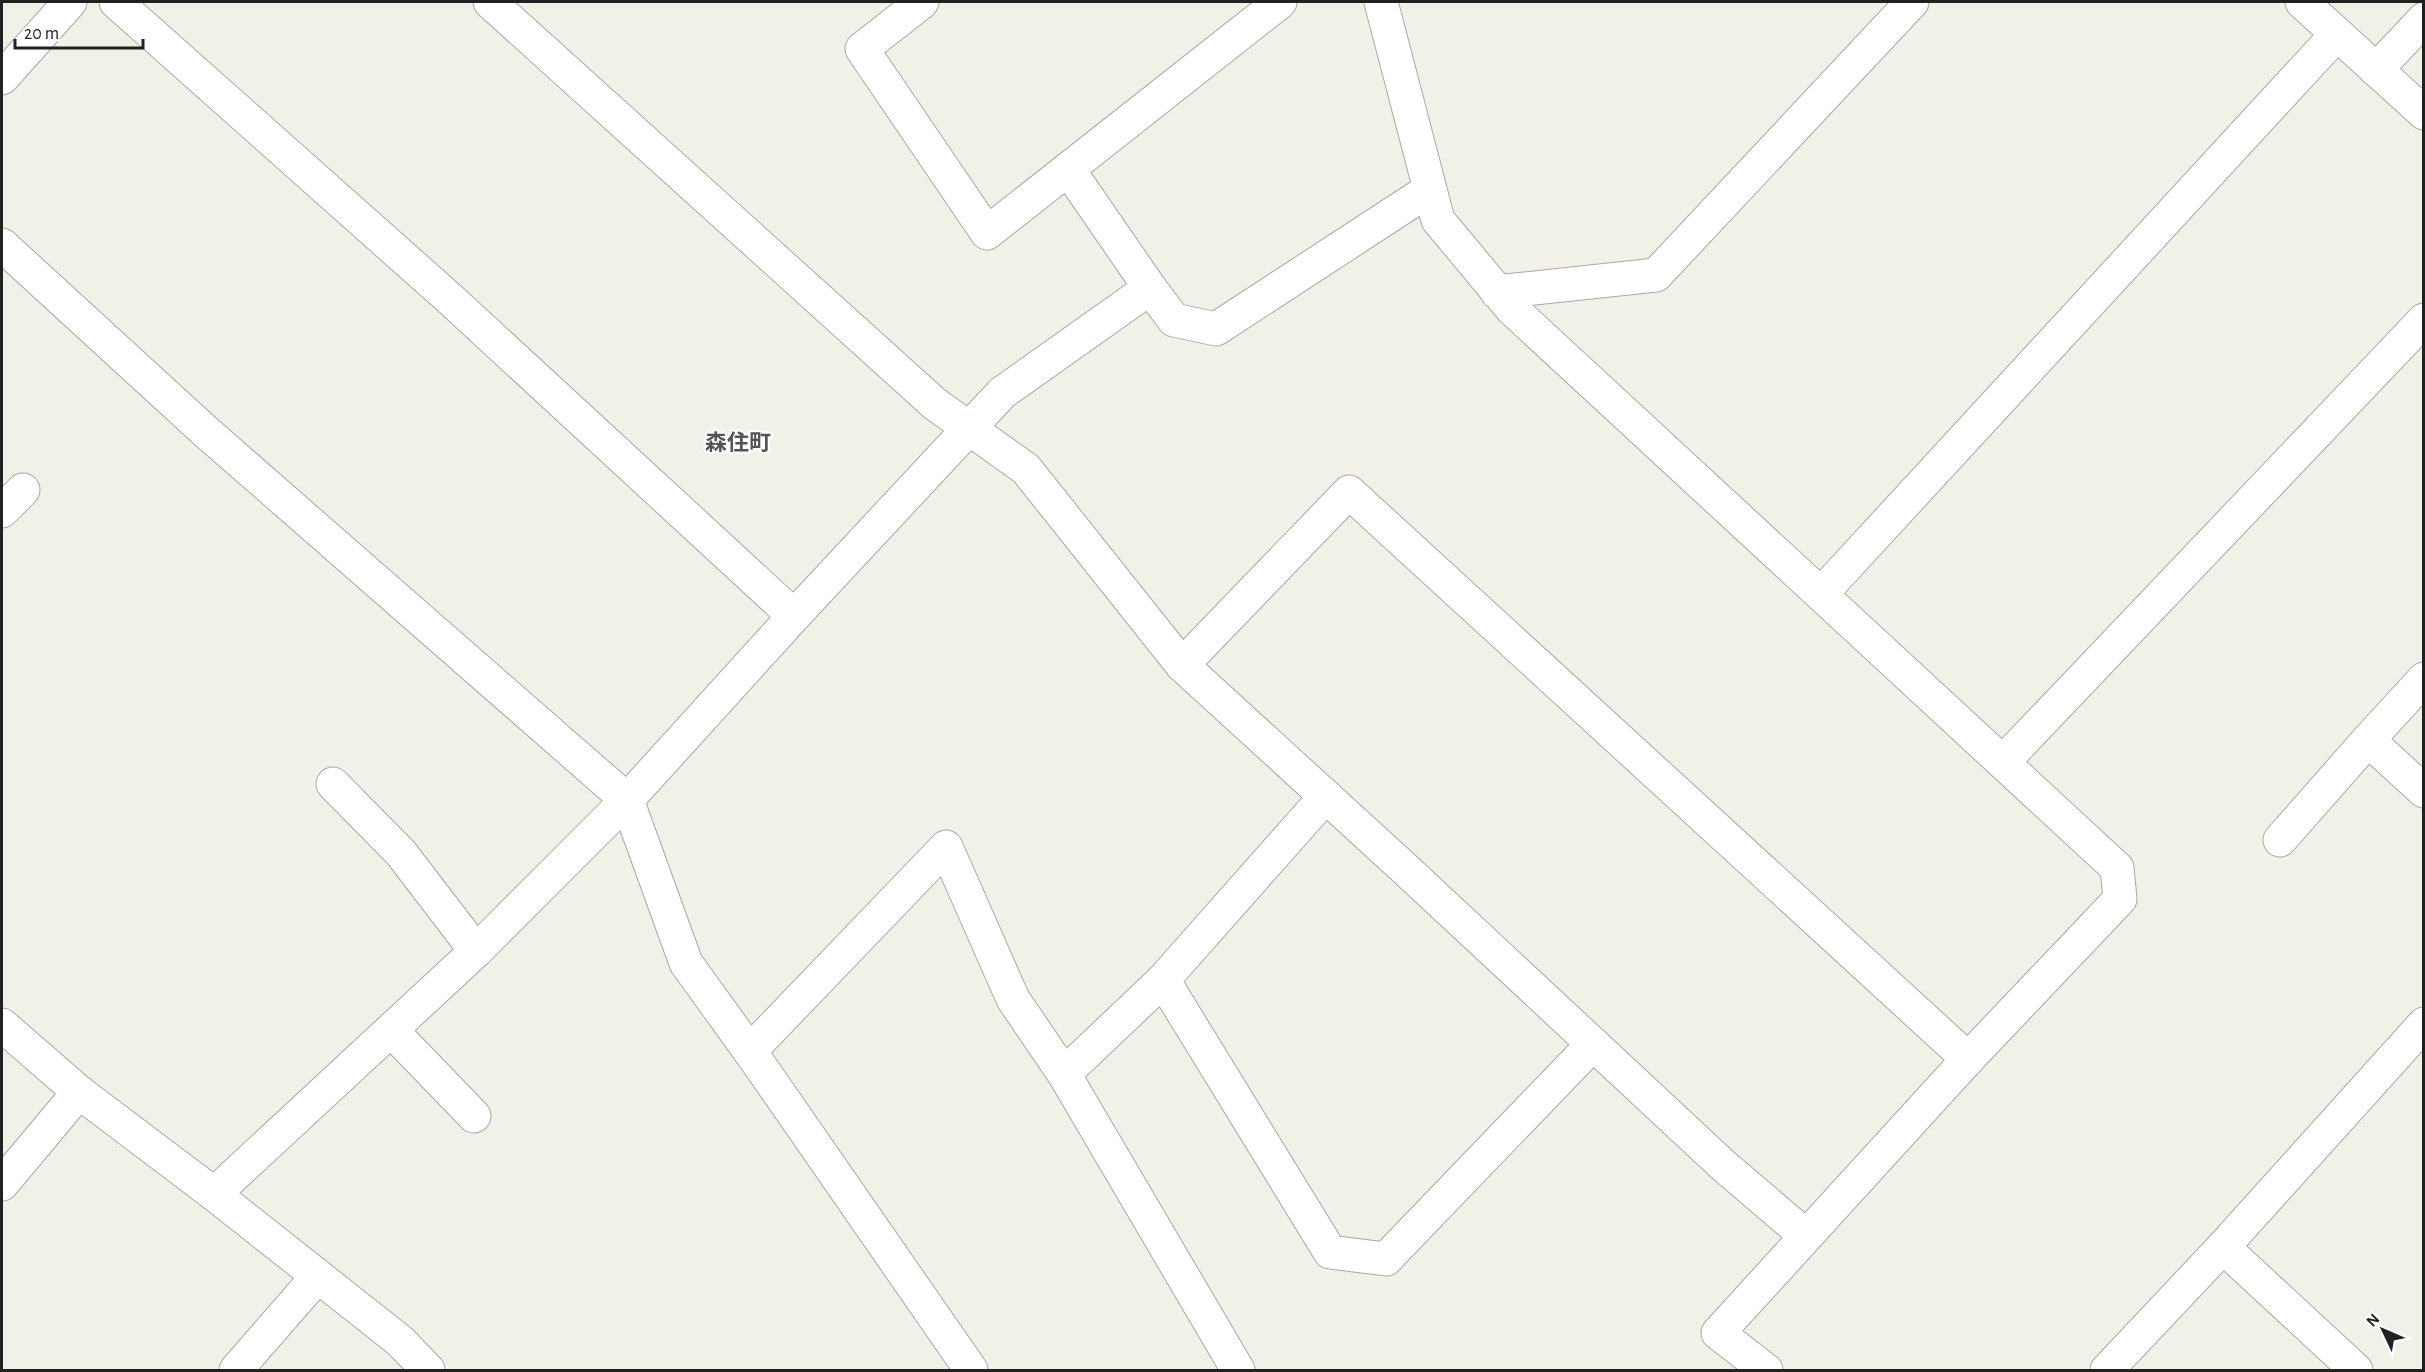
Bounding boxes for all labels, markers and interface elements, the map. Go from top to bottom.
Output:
scale bar [15,12,142,50]
text: 20 m [24,25,59,43]
district label: 森住町 [705,431,771,454]
north arrow [2353,1300,2413,1360]
text: N [2363,1311,2383,1330]

